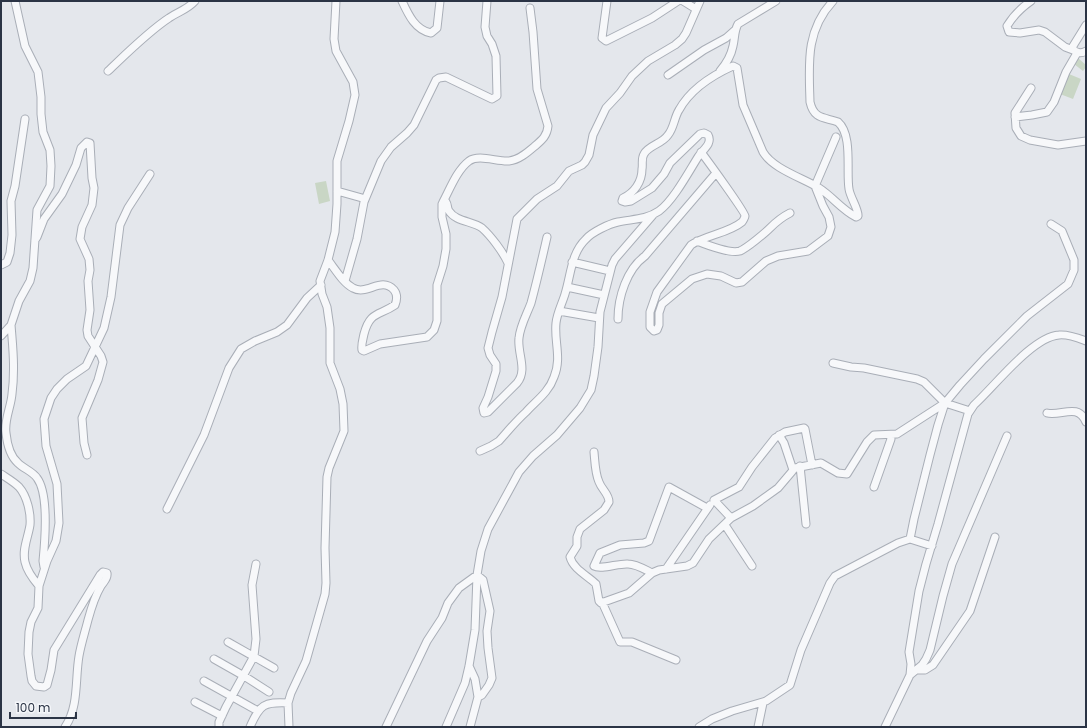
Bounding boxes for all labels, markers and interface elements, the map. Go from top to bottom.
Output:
scale bar [10,694,76,720]
text: 100 m [16,699,50,716]

